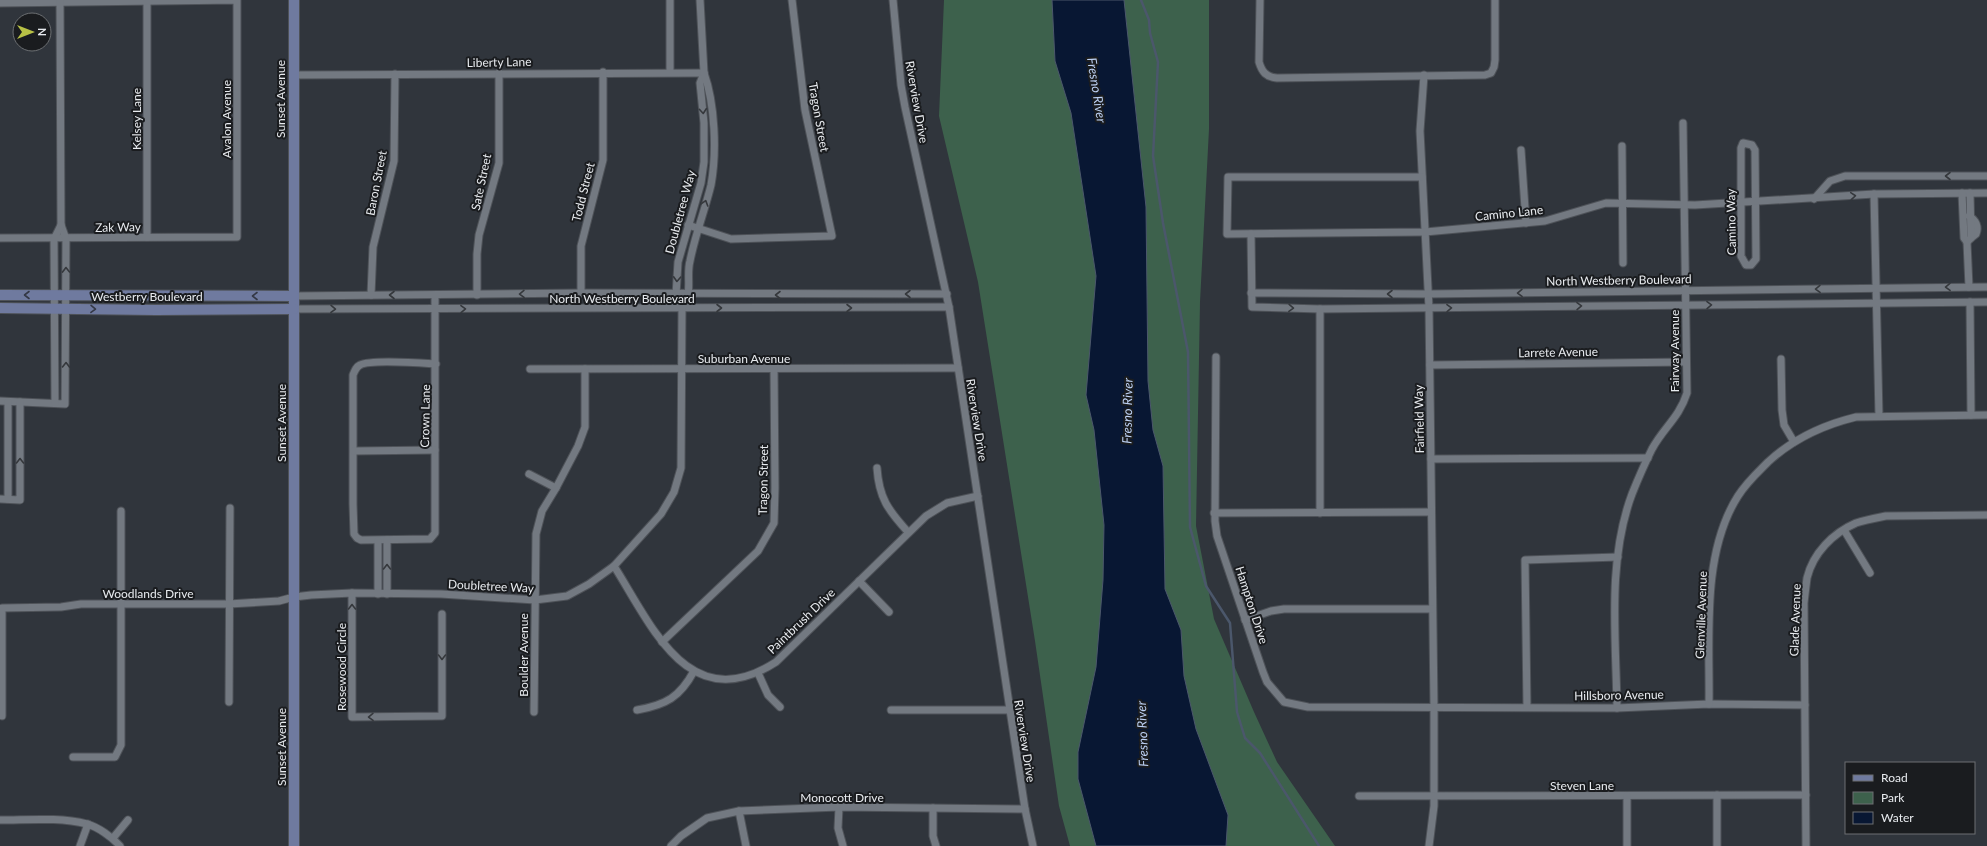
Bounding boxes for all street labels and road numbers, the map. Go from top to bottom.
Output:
street label: Liberty Lane [466,54,532,70]
street label: Sunset Avenue [273,60,288,138]
street label: Riverview Drive [902,60,932,144]
street label: Avalon Avenue [219,80,234,158]
street label: Tragon Street [806,81,833,154]
street label: Kelsey Lane [129,88,144,150]
street label: Baron Street [362,149,390,217]
street label: Sate Street [468,152,494,212]
street label: Todd Street [568,160,598,223]
street label: Doubletree Way [662,168,699,256]
street label: Camino Way [1723,188,1739,256]
street label: Camino Lane [1474,202,1544,224]
street label: Zak Way [95,219,142,235]
street label: North Westberry Boulevard [1546,271,1692,289]
street label: Westberry Boulevard [91,289,203,304]
street label: North Westberry Boulevard [549,291,695,306]
street label: Fairway Avenue [1667,310,1682,392]
street label: Larrete Avenue [1518,344,1598,360]
street label: Suburban Avenue [698,351,790,366]
street label: Riverview Drive [963,378,991,462]
street label: Sunset Avenue [274,384,289,462]
street label: Crown Lane [417,384,433,448]
street label: Fairfield Way [1411,384,1427,453]
street label: Tragon Street [755,444,771,515]
street label: Hampton Drive [1232,564,1272,646]
street label: Glenville Avenue [1692,571,1710,659]
street label: Doubletree Way [448,576,535,596]
street label: Glade Avenue [1786,583,1804,657]
street label: Paintbrush Drive [764,585,838,657]
street label: Woodlands Drive [102,586,194,601]
street label: Boulder Avenue [516,613,531,697]
street label: Rosewood Circle [334,623,349,711]
street label: Hillsboro Avenue [1574,687,1664,703]
street label: Riverview Drive [1011,699,1039,783]
street label: Sunset Avenue [274,708,289,786]
street label: Steven Lane [1550,778,1614,793]
street label: Monocott Drive [800,790,884,805]

